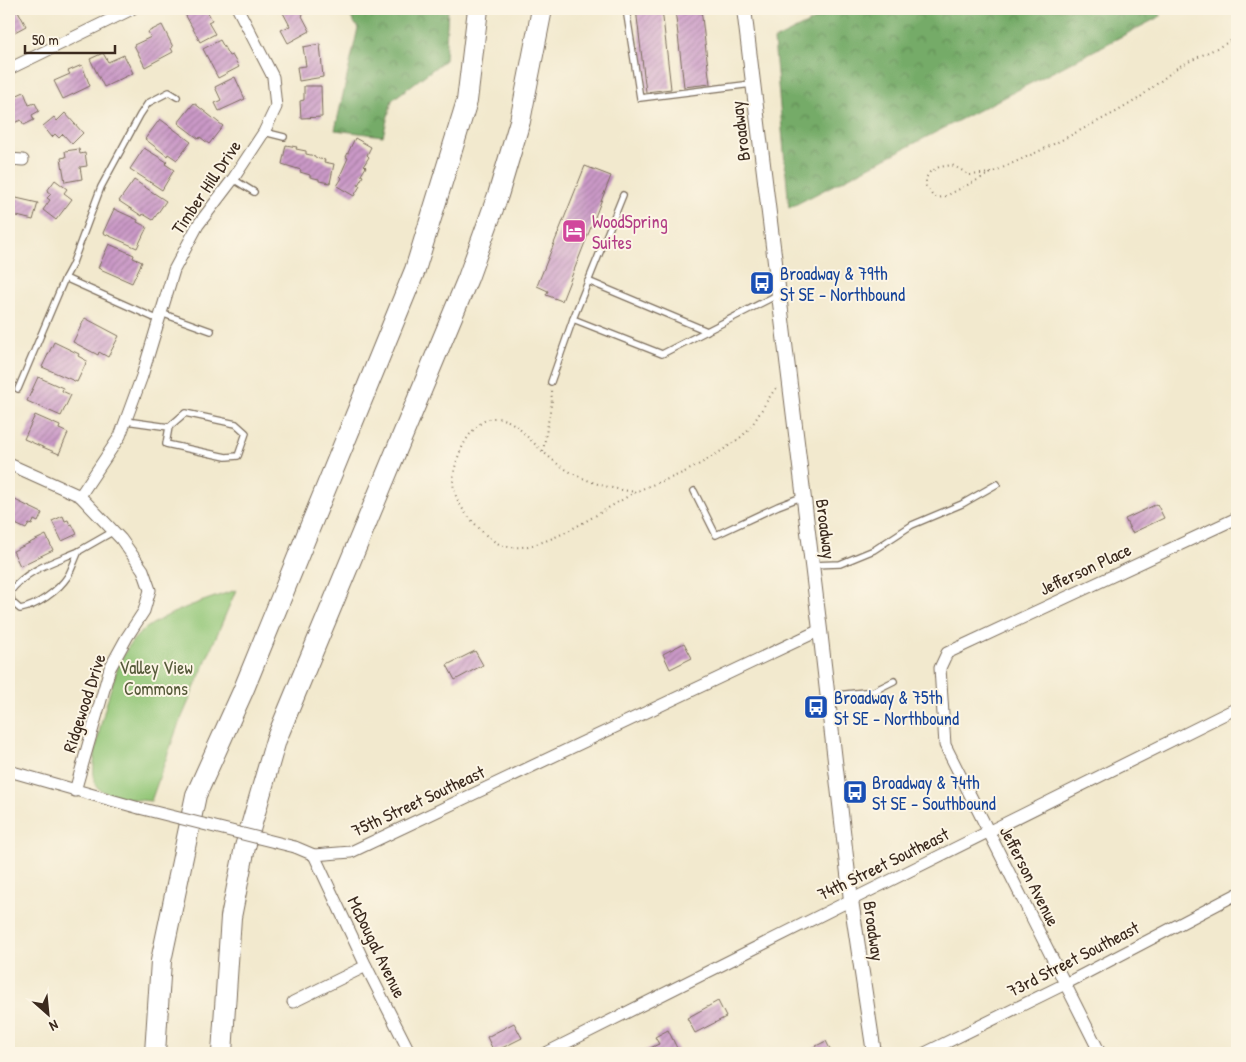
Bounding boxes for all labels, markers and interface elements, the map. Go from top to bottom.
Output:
scale bar [25,22,115,54]
text: 50 m [32,29,59,50]
street label: Broadway [724,99,756,162]
street label: Timber Hill Drive [165,135,247,239]
place label: WoodSpring Suites [592,209,668,255]
hotel icon: WoodSpring Suites [561,218,587,244]
place label: Broadway & 79th St SE - Northbound [780,261,905,307]
bus stop icon: Broadway & 79th St SE - Northbound [749,270,775,296]
street label: Broadway [810,498,842,561]
street label: Jefferson Place [1035,537,1135,601]
street label: Ridgewood Drive [56,650,112,756]
park label: Valley View Commons [119,655,193,701]
place label: Broadway & 75th St SE - Northbound [834,685,959,731]
bus stop icon: Broadway & 75th St SE - Northbound [803,694,829,720]
street label: 75th Street Southeast [347,759,489,843]
place label: Broadway & 74th St SE - Southbound [872,770,996,816]
bus stop icon: Broadway & 74th St SE - Southbound [842,779,868,805]
street label: 74th Street Southeast [813,821,954,907]
street label: Jefferson Avenue [994,822,1066,930]
street label: McDougal Avenue [342,892,412,1002]
street label: Broadway [857,899,891,963]
street label: 73rd Street Southeast [1003,915,1144,1003]
north arrow [22,990,72,1040]
text: N [46,1016,62,1036]

